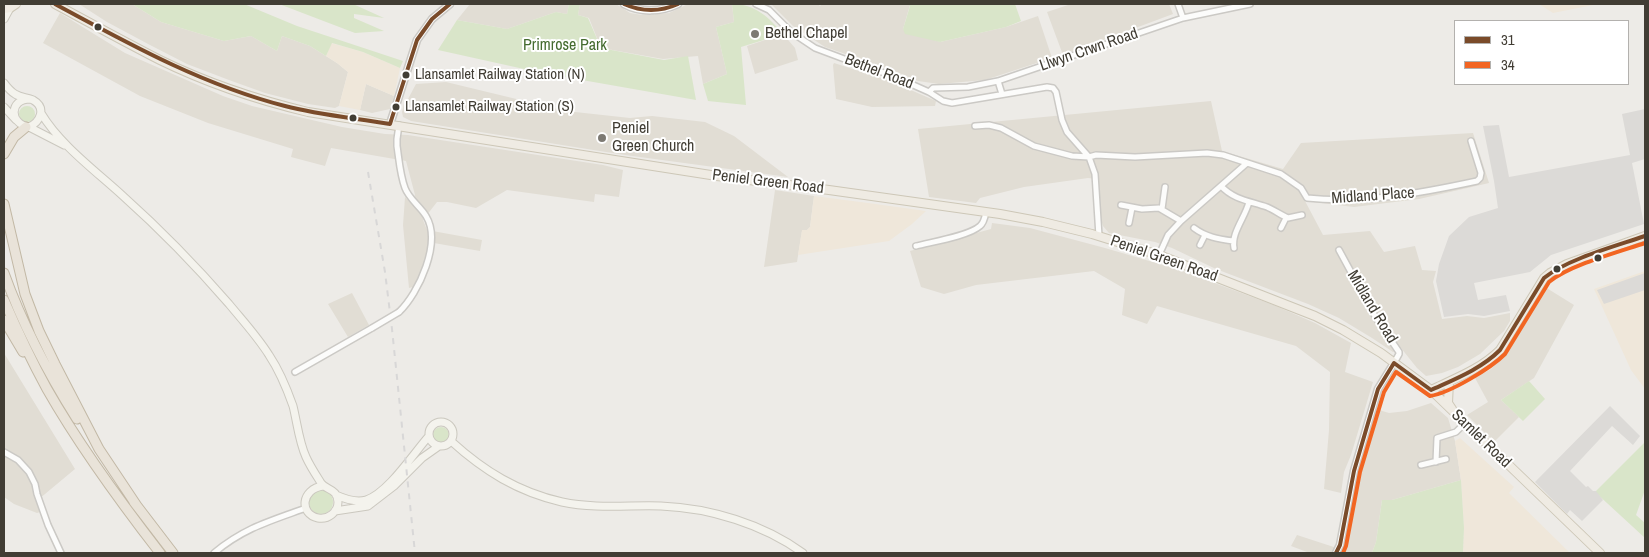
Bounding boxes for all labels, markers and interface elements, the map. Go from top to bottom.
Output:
legend [1454,20,1629,85]
unlabelled marker [93,22,103,32]
place label: Bethel Chapel [765,24,847,44]
street label: Llwyn Crwn Road [1037,24,1141,76]
marker: Bethel Chapel [749,28,761,40]
text: 31 [1501,29,1515,50]
park label: Primrose Park [523,36,607,56]
street label: Bethel Road [842,50,916,94]
text: 34 [1501,54,1515,75]
place label: Llansamlet Railway Station (N) [415,66,585,84]
marker: Llansamlet Railway Station (N) [401,70,411,80]
place label: Llansamlet Railway Station (S) [405,98,574,116]
marker: Llansamlet Railway Station (S) [391,102,401,112]
unlabelled marker [348,113,358,123]
place label: Peniel Green Church [612,119,694,157]
marker: Peniel Green Church [596,132,608,144]
street label: Peniel Green Road [711,166,825,198]
street label: Midland Place [1331,184,1415,208]
street label: Peniel Green Road [1108,232,1220,286]
unlabelled marker [1593,253,1603,263]
unlabelled marker [1552,264,1562,274]
street label: Midland Road [1343,267,1401,347]
street label: Samlet Road [1447,406,1515,472]

